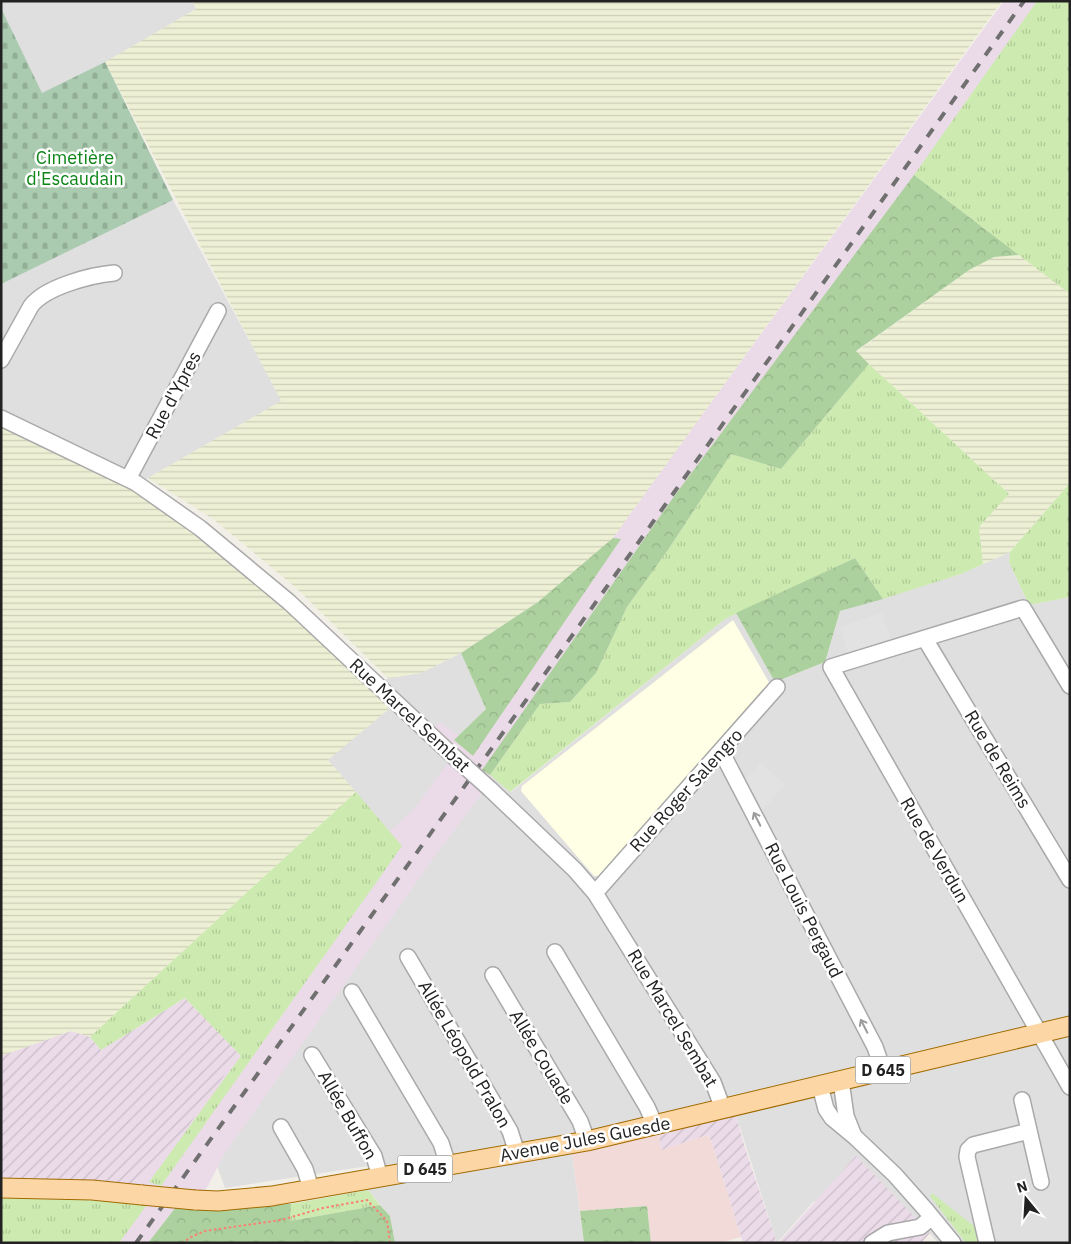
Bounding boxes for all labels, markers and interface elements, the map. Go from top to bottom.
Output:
park label: Cimetière d'Escaudain [26,146,124,190]
street label: Rue d'Ypres [140,347,206,443]
street label: Rue Marcel Sembat [345,653,475,777]
street label: Rue de Reims [960,706,1036,812]
street label: Rue Roger Salengro [624,723,748,857]
street label: Rue de Verdun [896,793,974,907]
one-way arrow [752,812,762,827]
street label: Rue Louis Pergaud [760,838,848,982]
street label: Rue Marcel Sembat [623,945,723,1091]
street label: Allée Léopold Pralon [413,976,517,1132]
street label: Allée Couade [505,1005,579,1109]
one-way arrow [859,1019,868,1034]
road number: D 645 [856,1056,910,1084]
street label: Allée Buffon [313,1066,383,1164]
street label: Avenue Jules Guesde [498,1111,672,1167]
road number: D 645 [398,1156,452,1182]
north arrow [1001,1174,1051,1224]
text: N [1014,1177,1030,1197]

